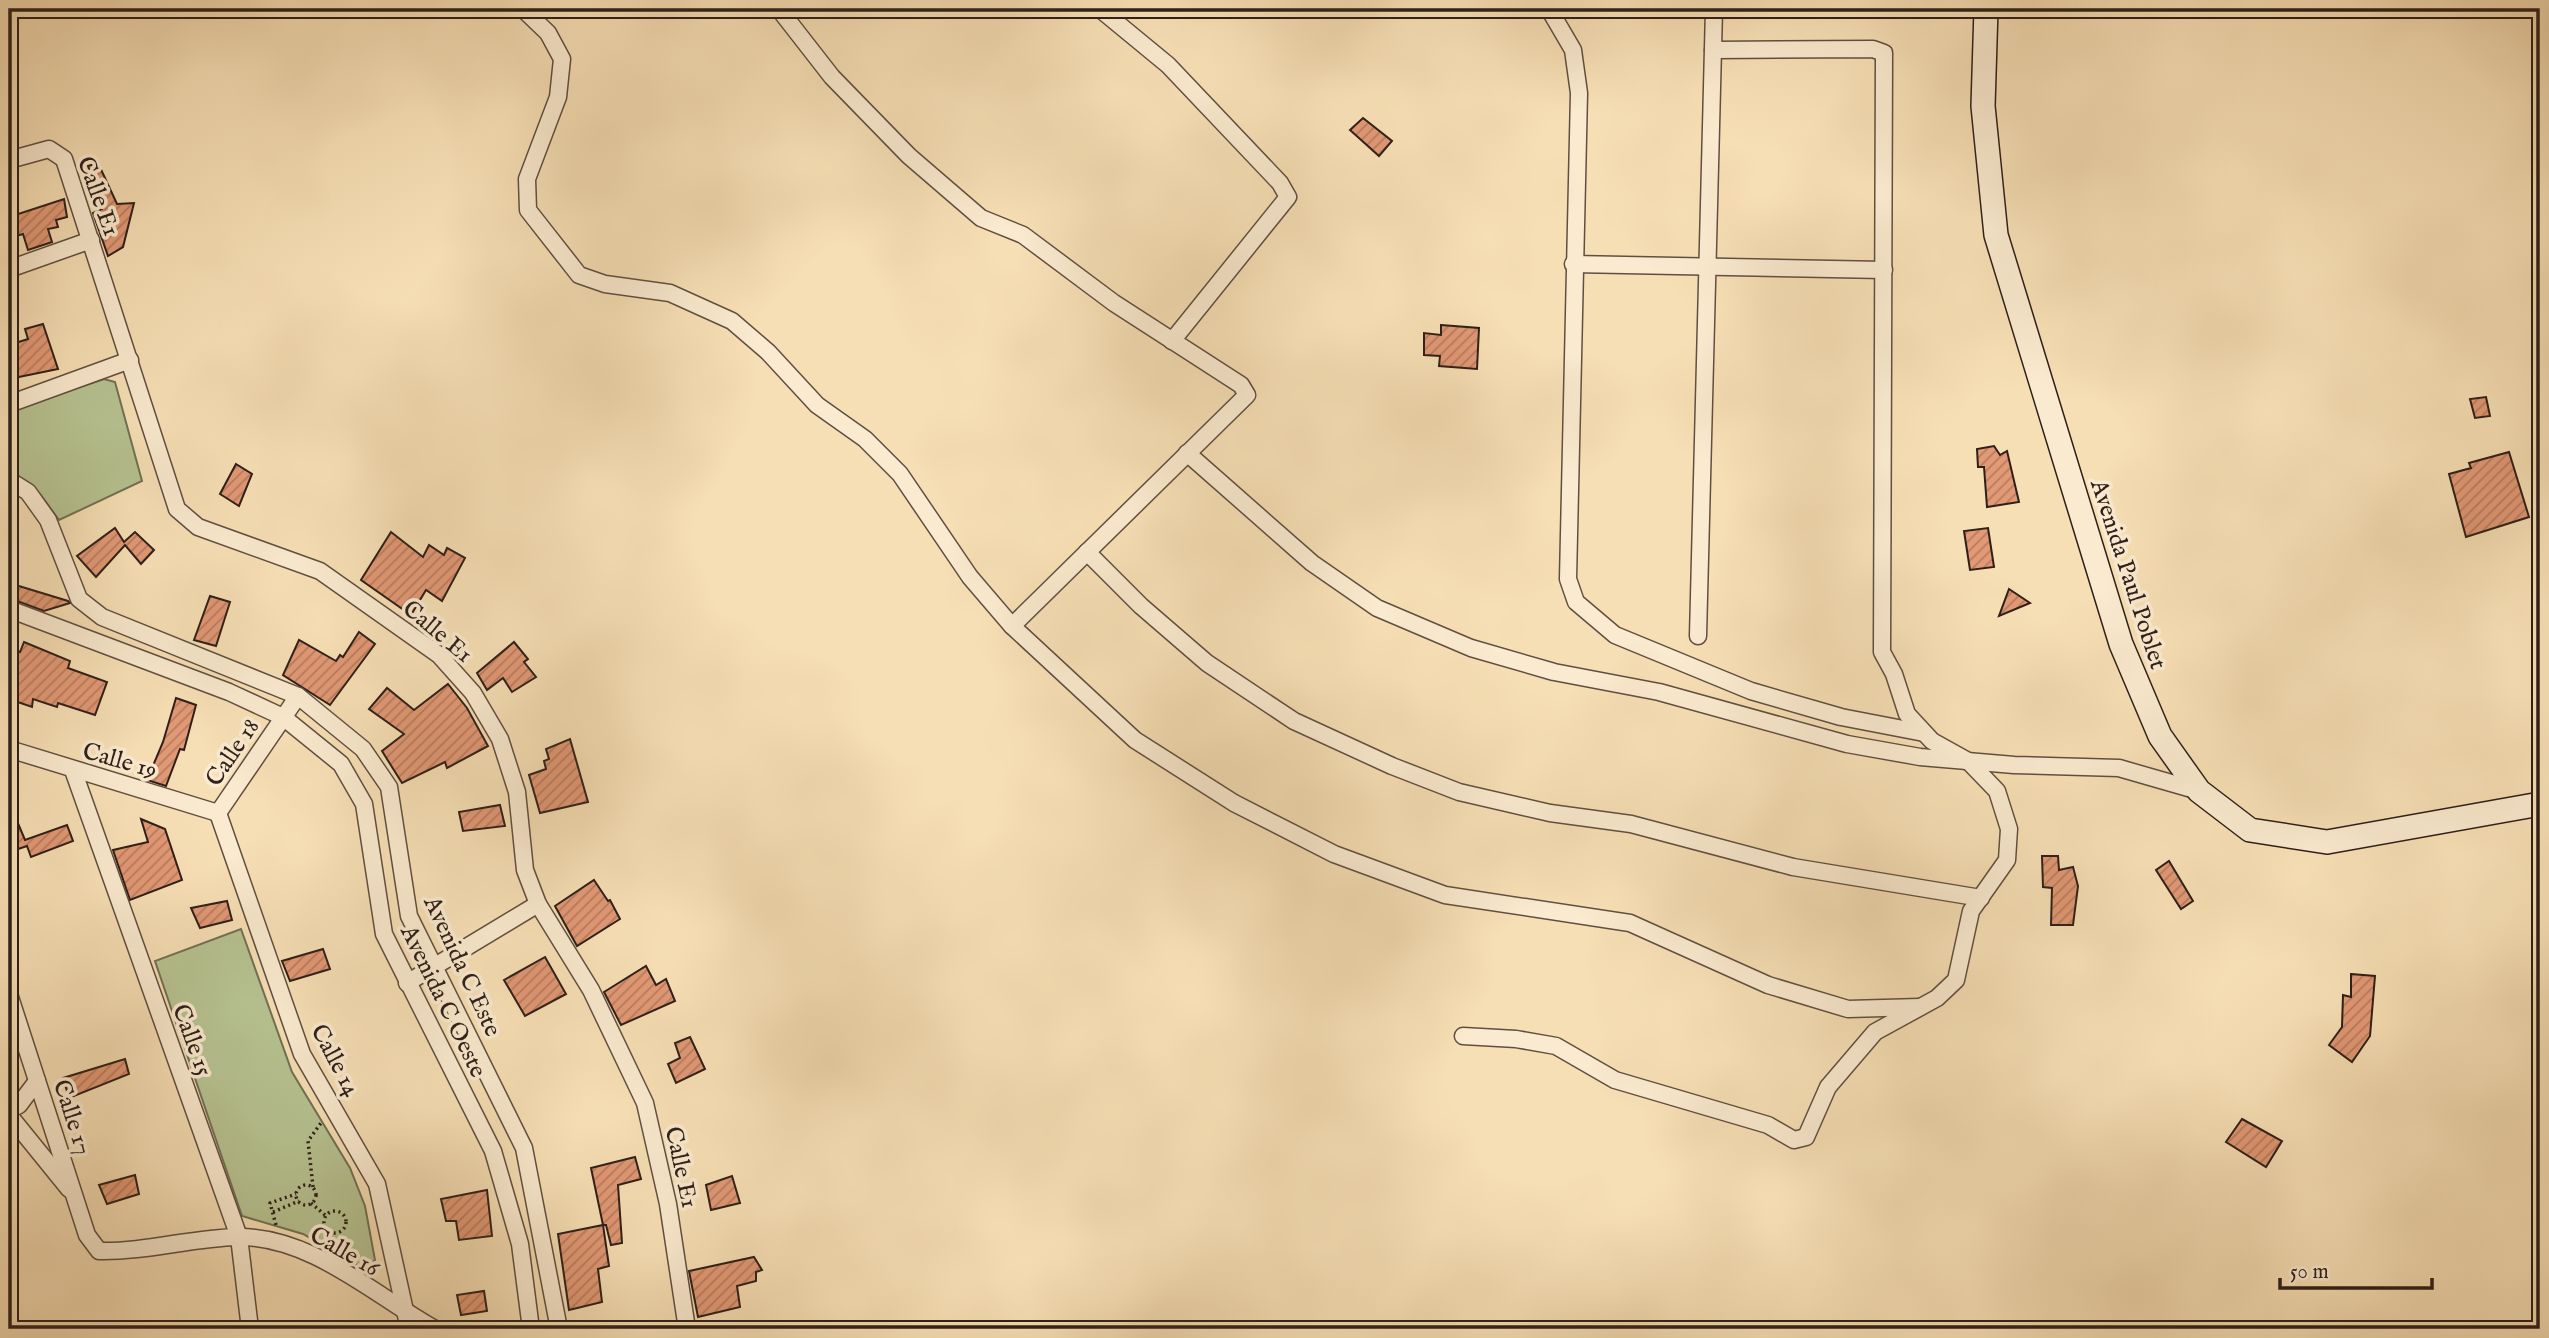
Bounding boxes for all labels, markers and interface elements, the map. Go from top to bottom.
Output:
street label: Calle E1 [69,153,126,241]
street label: Avenida Paul Poblet [2082,475,2173,673]
street label: Calle E1 [396,594,479,671]
street label: Calle 18 [199,713,267,793]
street label: Calle 19 [79,736,160,787]
street label: Avenida C Este [415,891,508,1042]
street label: Avenida C Oeste [392,919,493,1083]
street label: Calle 15 [164,1000,219,1081]
street label: Calle 14 [303,1019,367,1102]
street label: Calle 17 [45,1076,98,1159]
street label: Calle E1 [657,1124,704,1211]
street label: Calle 16 [304,1220,386,1285]
scale bar [2280,1247,2432,1291]
text: 50 m [2290,1259,2329,1286]

